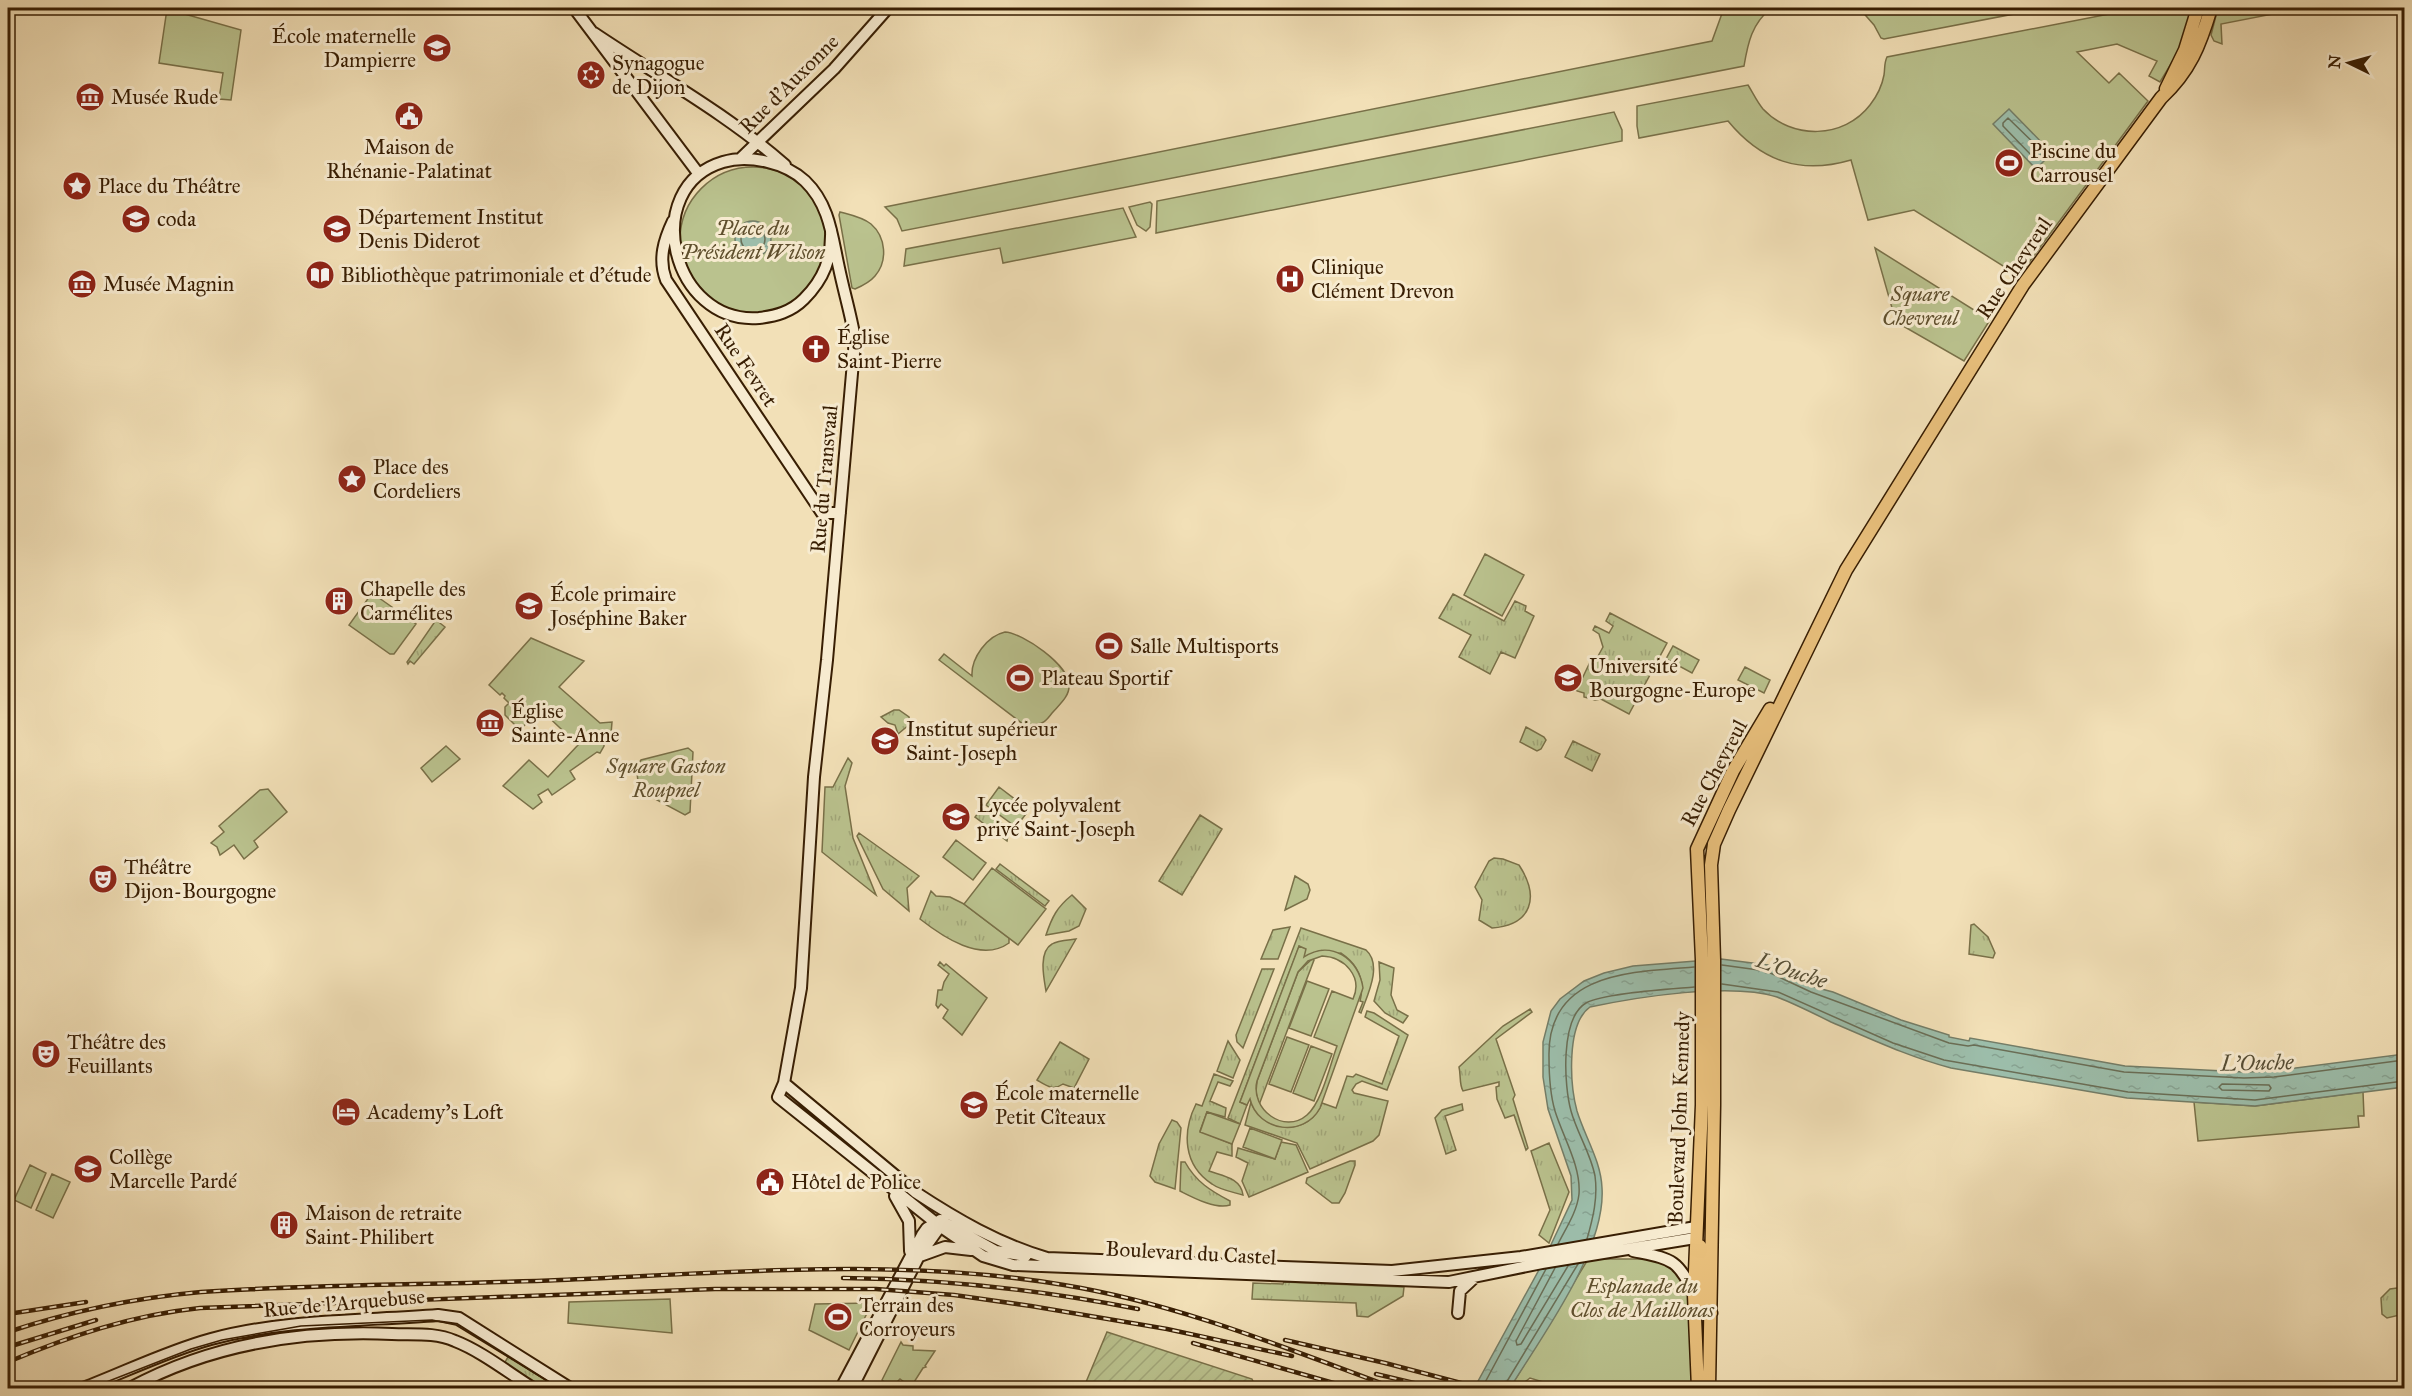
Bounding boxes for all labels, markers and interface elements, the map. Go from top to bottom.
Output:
place label: École maternelle Dampierre [272,22,416,73]
street label: Rue d'Auxonne [734,29,844,139]
school or university icon: École maternelle Dampierre [421,32,453,64]
north arrow [2319,33,2379,93]
place label: Synagogue de Dijon [612,50,705,100]
text: N [2324,54,2345,69]
synagogue icon: Synagogue de Dijon [575,59,607,91]
museum icon: Musée Rude [74,81,106,113]
place label: Musée Rude [111,84,219,110]
public building icon: Maison de Rhénanie-Palatinat [393,100,425,132]
place label: Maison de Rhénanie-Palatinat [326,134,492,184]
place label: Piscine du Carrousel [2030,138,2116,188]
sports icon: Piscine du Carrousel [1993,147,2025,179]
place icon: Place du Théâtre [61,170,93,202]
place label: Place du Théâtre [98,173,241,199]
school or university icon: coda [120,203,152,235]
place label: Département Institut Denis Diderot [358,204,544,254]
place label: coda [157,206,196,232]
street label: Rue Chevreul [1970,212,2058,324]
school or university icon: Département Institut Denis Diderot [321,213,353,245]
park label: Place du Président Wilson [680,215,826,265]
place label: Clinique Clément Drevon [1311,254,1454,304]
library icon: Bibliothèque patrimoniale et d'étude [304,259,336,291]
place label: Bibliothèque patrimoniale et d'étude [341,262,652,288]
hospital icon: Clinique Clément Drevon [1274,263,1306,295]
museum icon: Musée Magnin [66,268,98,300]
place label: Musée Magnin [103,271,234,297]
park label: Square Chevreul [1882,281,1960,331]
street label: Rue Fevret [709,318,784,412]
place label: Église Saint-Pierre [837,323,942,374]
church icon: Église Saint-Pierre [800,333,832,365]
street label: Rue du Transvaal [805,404,843,554]
place label: Place des Cordeliers [373,454,461,504]
place icon: Place des Cordeliers [336,463,368,495]
place label: Chapelle des Carmélites [360,576,466,626]
place label: École primaire Joséphine Baker [548,580,687,631]
building icon: Chapelle des Carmélites [323,585,355,617]
school or university icon: École primaire Joséphine Baker [513,590,545,622]
sports icon: Salle Multisports [1093,630,1125,662]
place label: Salle Multisports [1130,633,1279,659]
place label: Université Bourgogne-Europe [1589,653,1756,703]
sports icon: Plateau Sportif [1004,662,1036,694]
school or university icon: Université Bourgogne-Europe [1552,662,1584,694]
place label: Plateau Sportif [1041,665,1173,691]
place label: Église Sainte-Anne [511,697,620,748]
museum icon: Église Sainte-Anne [474,707,506,739]
street label: Rue Chevreul [1675,715,1753,831]
place label: Institut supérieur Saint-Joseph [906,716,1057,766]
school or university icon: Institut supérieur Saint-Joseph [869,725,901,757]
park label: Square Gaston Roupnel [605,753,726,803]
place label: Lycée polyvalent privé Saint-Joseph [976,792,1136,842]
school or university icon: Lycée polyvalent privé Saint-Joseph [940,801,972,833]
place label: Théâtre Dijon-Bourgogne [124,854,277,904]
theatre icon: Théâtre Dijon-Bourgogne [87,863,119,895]
water label: L'Ouche [1752,946,1831,995]
street label: Boulevard John Kennedy [1662,1010,1696,1225]
place label: Théâtre des Feuillants [67,1029,166,1079]
theatre icon: Théâtre des Feuillants [30,1038,62,1070]
water label: L'Ouche [2219,1048,2294,1077]
place label: École maternelle Petit Cîteaux [995,1079,1139,1130]
school or university icon: École maternelle Petit Cîteaux [958,1089,990,1121]
hotel icon: Academy's Loft [330,1096,362,1128]
place label: Academy's Loft [366,1099,504,1125]
place label: Collège Marcelle Pardé [109,1144,237,1194]
school or university icon: Collège Marcelle Pardé [72,1153,104,1185]
public building icon: Hôtel de Police [754,1166,786,1198]
place label: Hôtel de Police [791,1169,921,1195]
place label: Maison de retraite Saint-Philibert [305,1200,462,1250]
building icon: Maison de retraite Saint-Philibert [268,1209,300,1241]
street label: Boulevard du Castel [1105,1236,1277,1270]
park label: Esplanade du Clos de Maillonas [1570,1273,1715,1323]
street label: Rue de l'Arquebuse [262,1283,426,1323]
place label: Terrain des Corroyeurs [859,1292,955,1342]
sports icon: Terrain des Corroyeurs [822,1301,854,1333]

